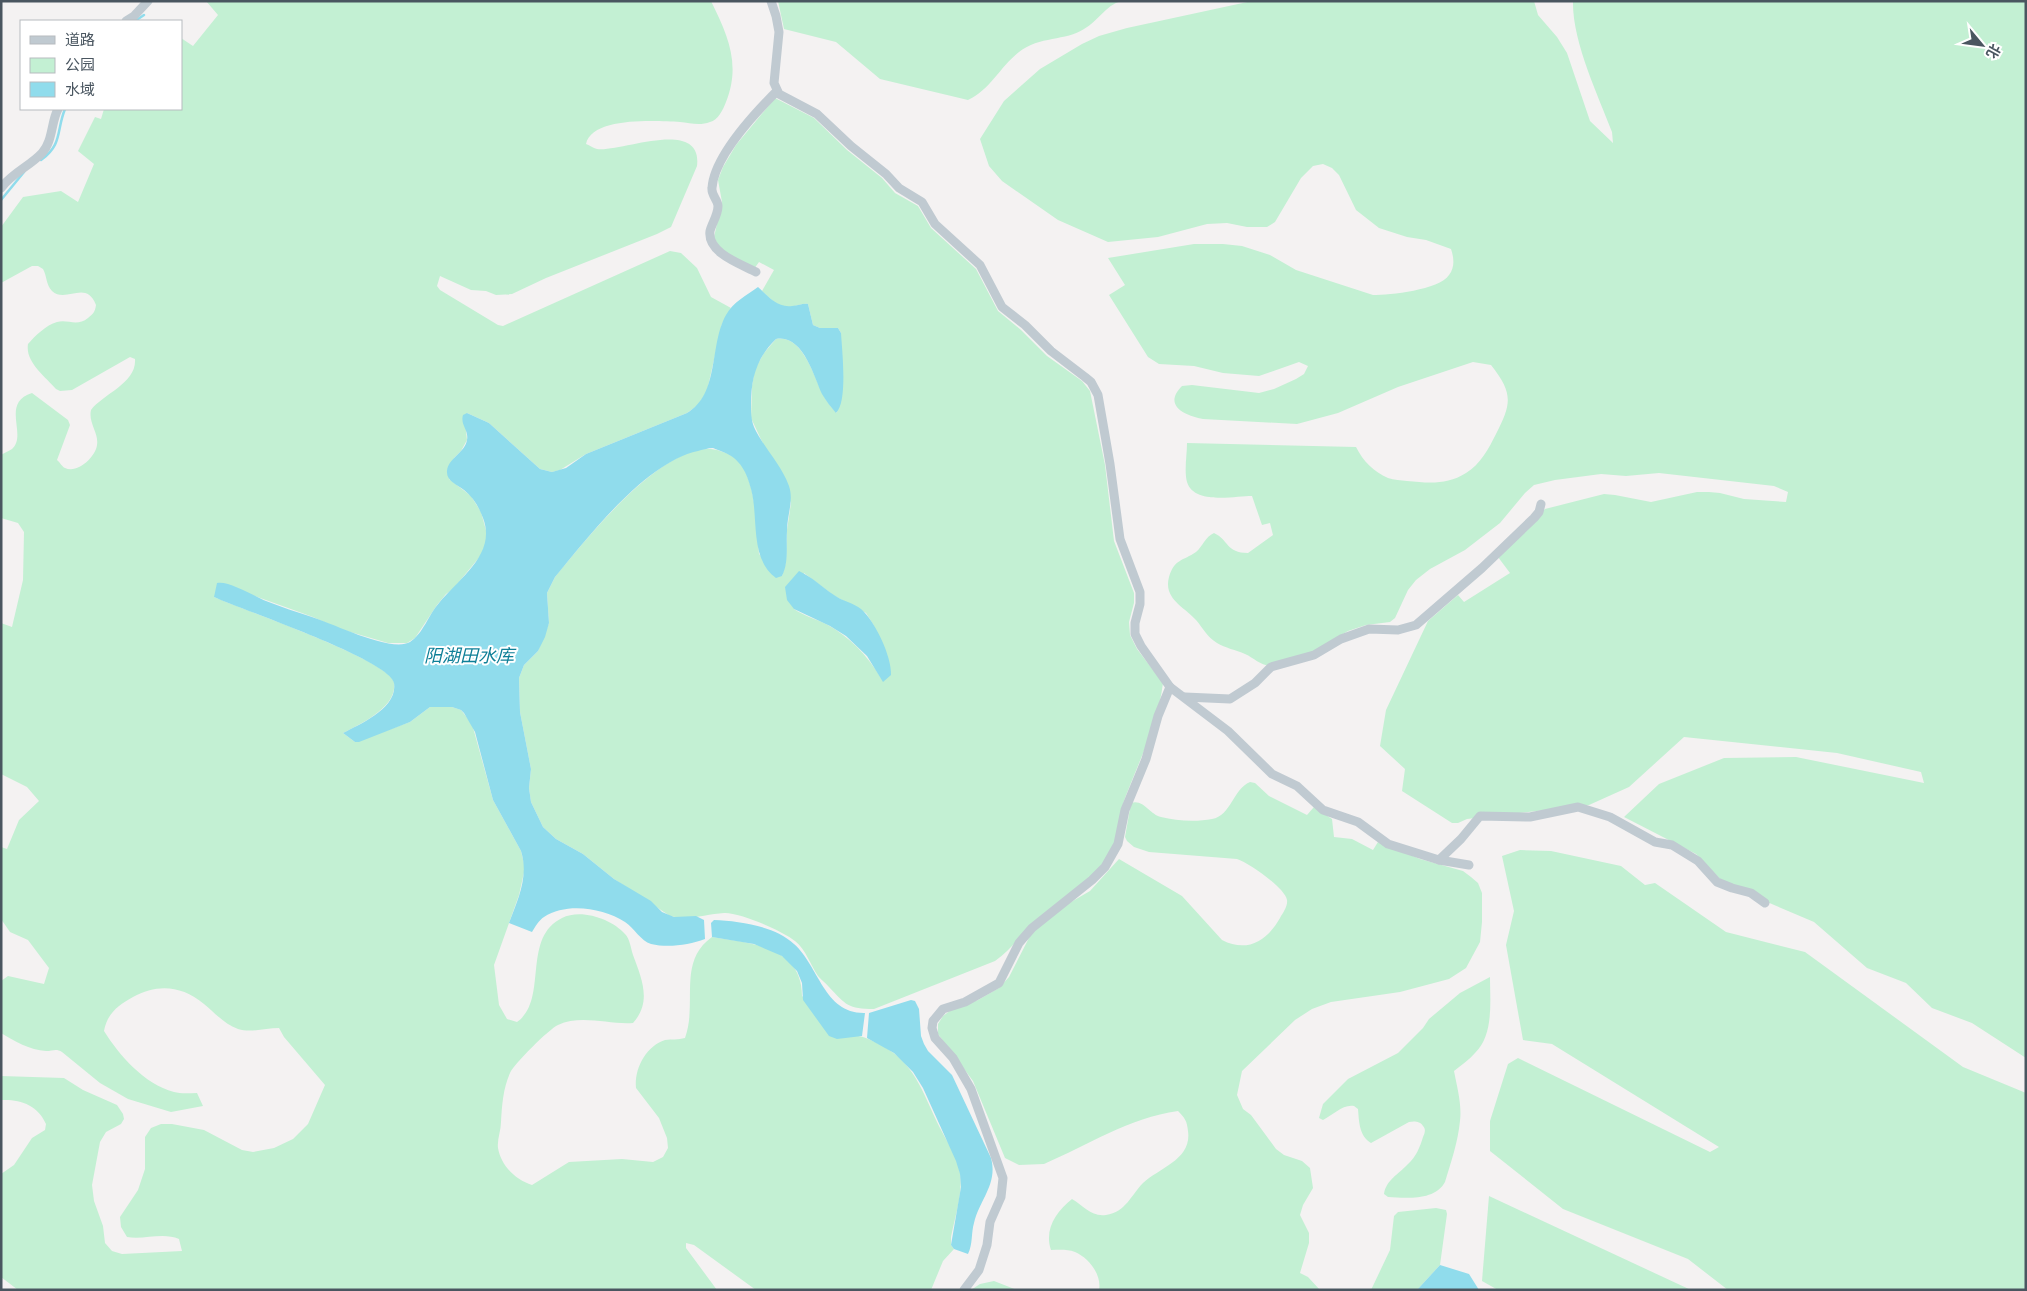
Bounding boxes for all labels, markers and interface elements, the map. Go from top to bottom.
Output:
legend [20,20,182,110]
north arrow [1957,20,2007,70]
text: 道路 [65,30,95,49]
text: 北 [1983,41,2005,62]
text: 公园 [65,55,95,74]
text: 水域 [65,80,95,99]
water label: 阳湖田水库 [424,645,517,666]

